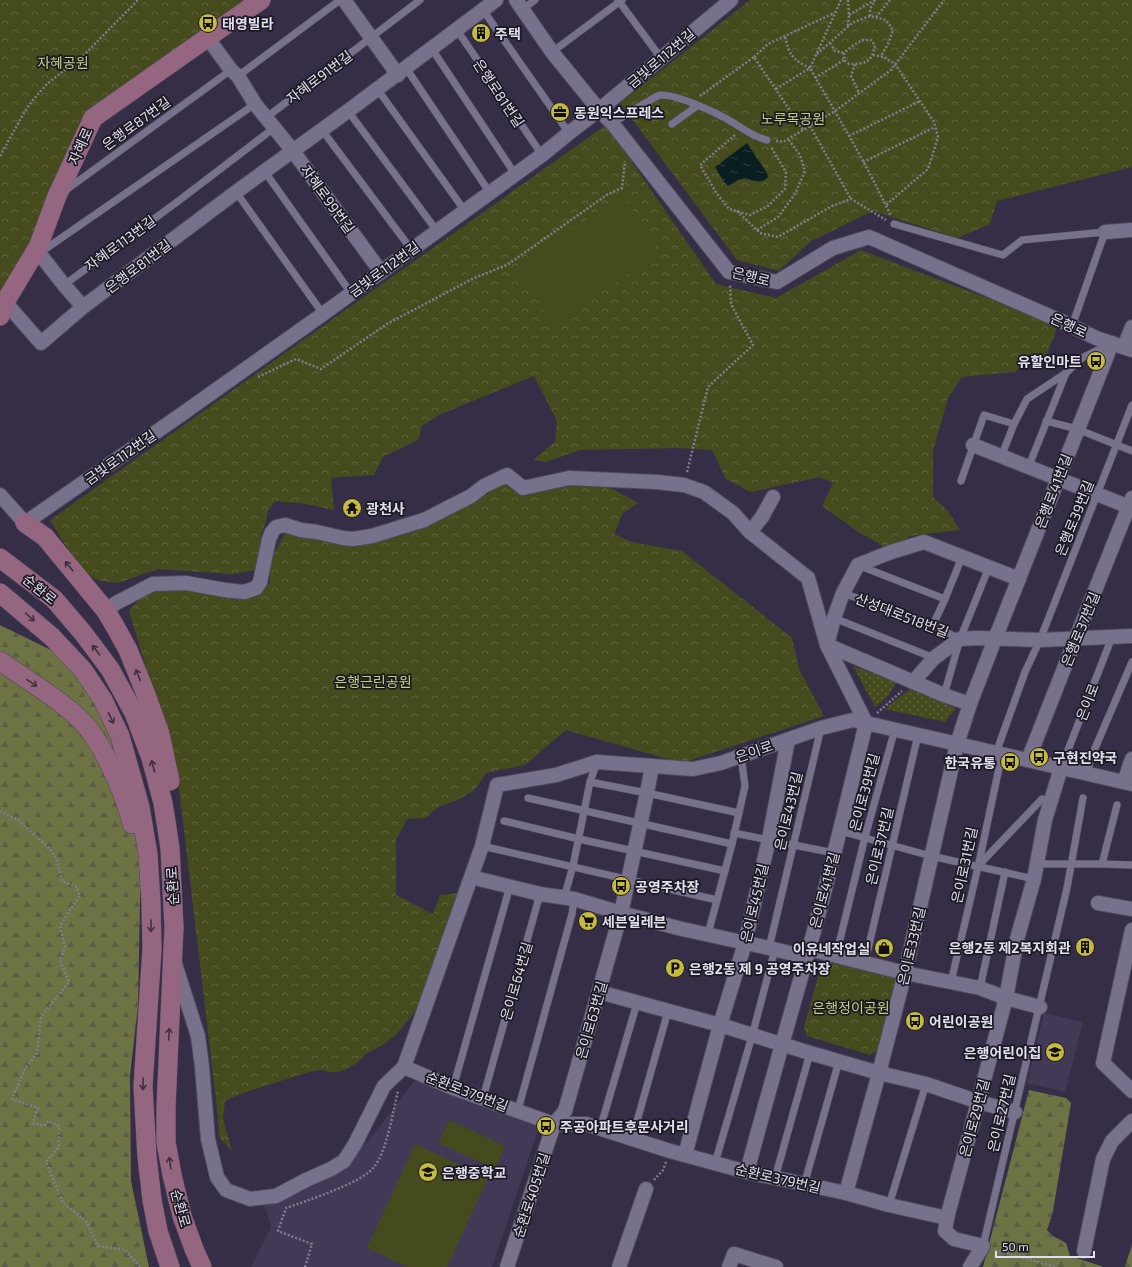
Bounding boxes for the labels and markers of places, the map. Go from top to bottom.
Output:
bus stop icon: 태영빌라 [197,12,219,34]
place label: 태영빌라 [222,15,274,32]
building icon: 주택 [470,22,492,44]
place label: 주택 [495,25,521,42]
office icon: 동원익스프레스 [549,101,571,123]
place label: 동원익스프레스 [574,104,664,121]
bus stop icon: 유할인마트 [1085,350,1107,372]
place label: 유할인마트 [1018,353,1082,370]
temple icon: 광천사 [341,497,363,519]
place label: 광천사 [366,500,405,517]
bus stop icon: 구현진약국 [1028,746,1050,768]
place label: 구현진약국 [1053,749,1118,766]
bus stop icon: 한국유통 [999,751,1021,773]
place label: 한국유통 [944,754,996,771]
bus stop icon: 공영주차장 [610,875,632,897]
place label: 공영주차장 [635,878,700,895]
supermarket icon: 세븐일레븐 [577,910,599,932]
place label: 세븐일레븐 [602,913,667,930]
building icon: 은행2동 제2복지회관 [1074,936,1096,958]
shop icon: 이유네작업실 [873,937,895,959]
place label: 은행2동 제2복지회관 [949,939,1071,956]
place label: 이유네작업실 [793,940,870,957]
parking icon: 은행2동 제 9 공영주차장 [664,957,686,979]
place label: 은행2동 제 9 공영주차장 [689,960,831,977]
bus stop icon: 어린이공원 [904,1010,926,1032]
place label: 어린이공원 [929,1013,993,1030]
school or university icon: 은행어린이집 [1044,1041,1066,1063]
place label: 은행어린이집 [964,1044,1041,1061]
bus stop icon: 주공아파트후문사거리 [535,1115,557,1137]
place label: 주공아파트후문사거리 [560,1118,689,1135]
school or university icon: 은행중학교 [417,1161,439,1183]
place label: 은행중학교 [442,1164,507,1181]

